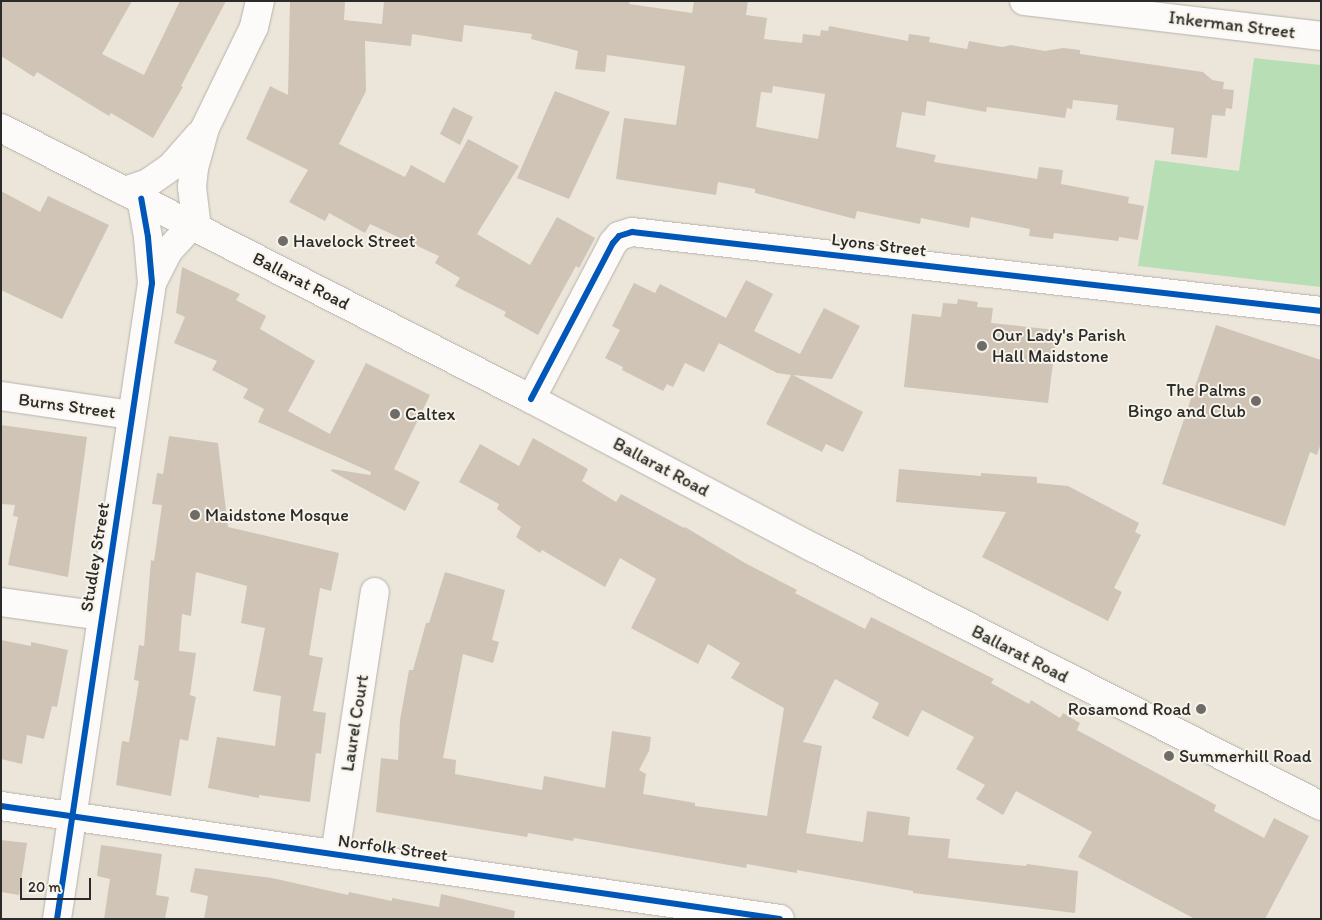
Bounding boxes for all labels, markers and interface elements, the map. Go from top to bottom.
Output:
street label: Inkerman Street [1168,7,1296,43]
street label: Lyons Street [830,228,928,262]
place label: Havelock Street [293,230,415,252]
marker: Havelock Street [277,235,289,247]
street label: Ballarat Road [249,247,353,315]
place label: Our Lady's Parish Hall Maidstone [992,325,1127,368]
marker: Our Lady's Parish Hall Maidstone [976,340,988,352]
place label: The Palms Bingo and Club [1128,380,1246,422]
street label: Burns Street [17,388,117,424]
marker: The Palms Bingo and Club [1250,395,1262,407]
place label: Caltex [405,403,455,425]
marker: Caltex [389,408,401,420]
street label: Ballarat Road [609,433,713,501]
street label: Studley Street [76,501,114,613]
place label: Maidstone Mosque [205,504,349,526]
marker: Maidstone Mosque [189,509,201,521]
street label: Ballarat Road [968,620,1072,688]
street label: Laurel Court [337,673,373,773]
place label: Rosamond Road [1068,698,1191,720]
marker: Rosamond Road [1195,703,1207,715]
place label: Summerhill Road [1179,745,1312,767]
marker: Summerhill Road [1163,750,1175,762]
street label: Norfolk Street [337,830,449,866]
scale bar [22,868,94,900]
text: 20 m [28,878,61,896]

